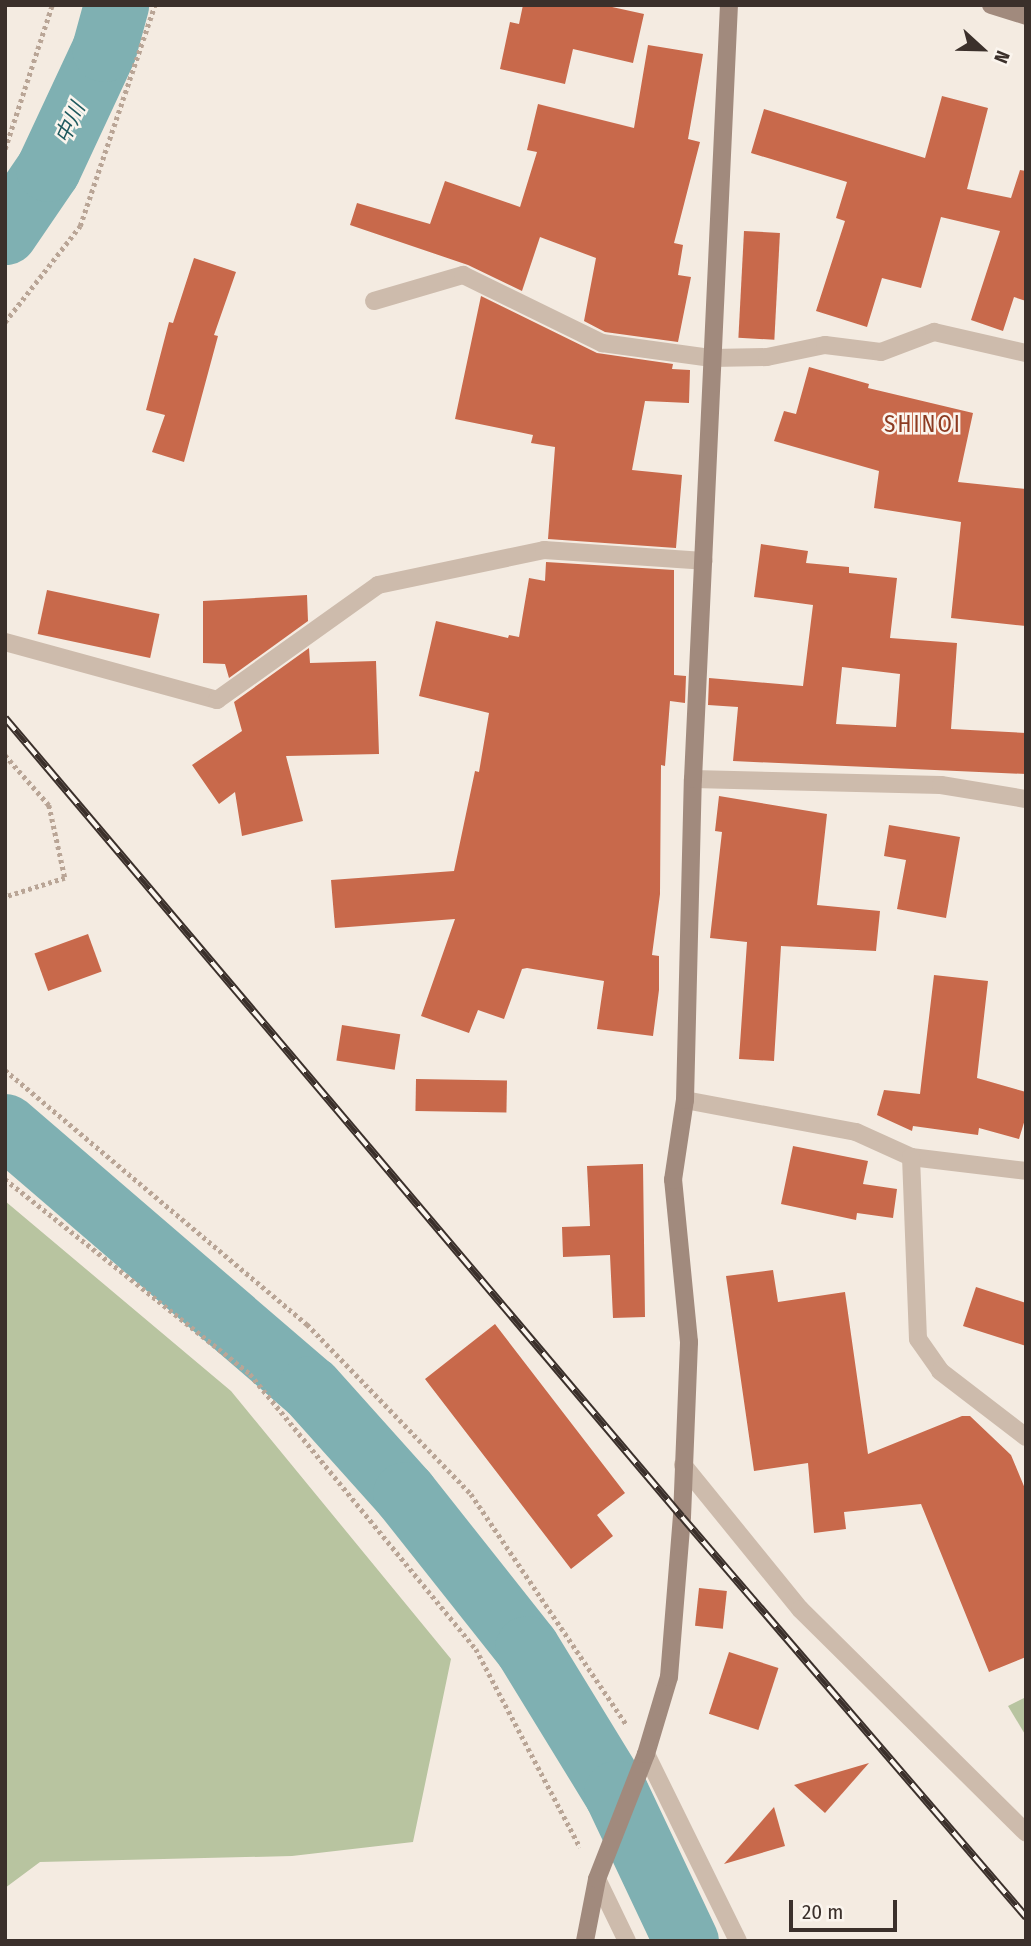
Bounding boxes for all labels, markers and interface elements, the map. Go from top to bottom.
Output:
north arrow [947,14,1017,84]
text: N [989,47,1015,67]
water label: 中川 [50,99,90,147]
district label: SHINOI [885,410,961,438]
scale bar [793,1886,902,1930]
text: 20 m [802,1899,843,1925]

